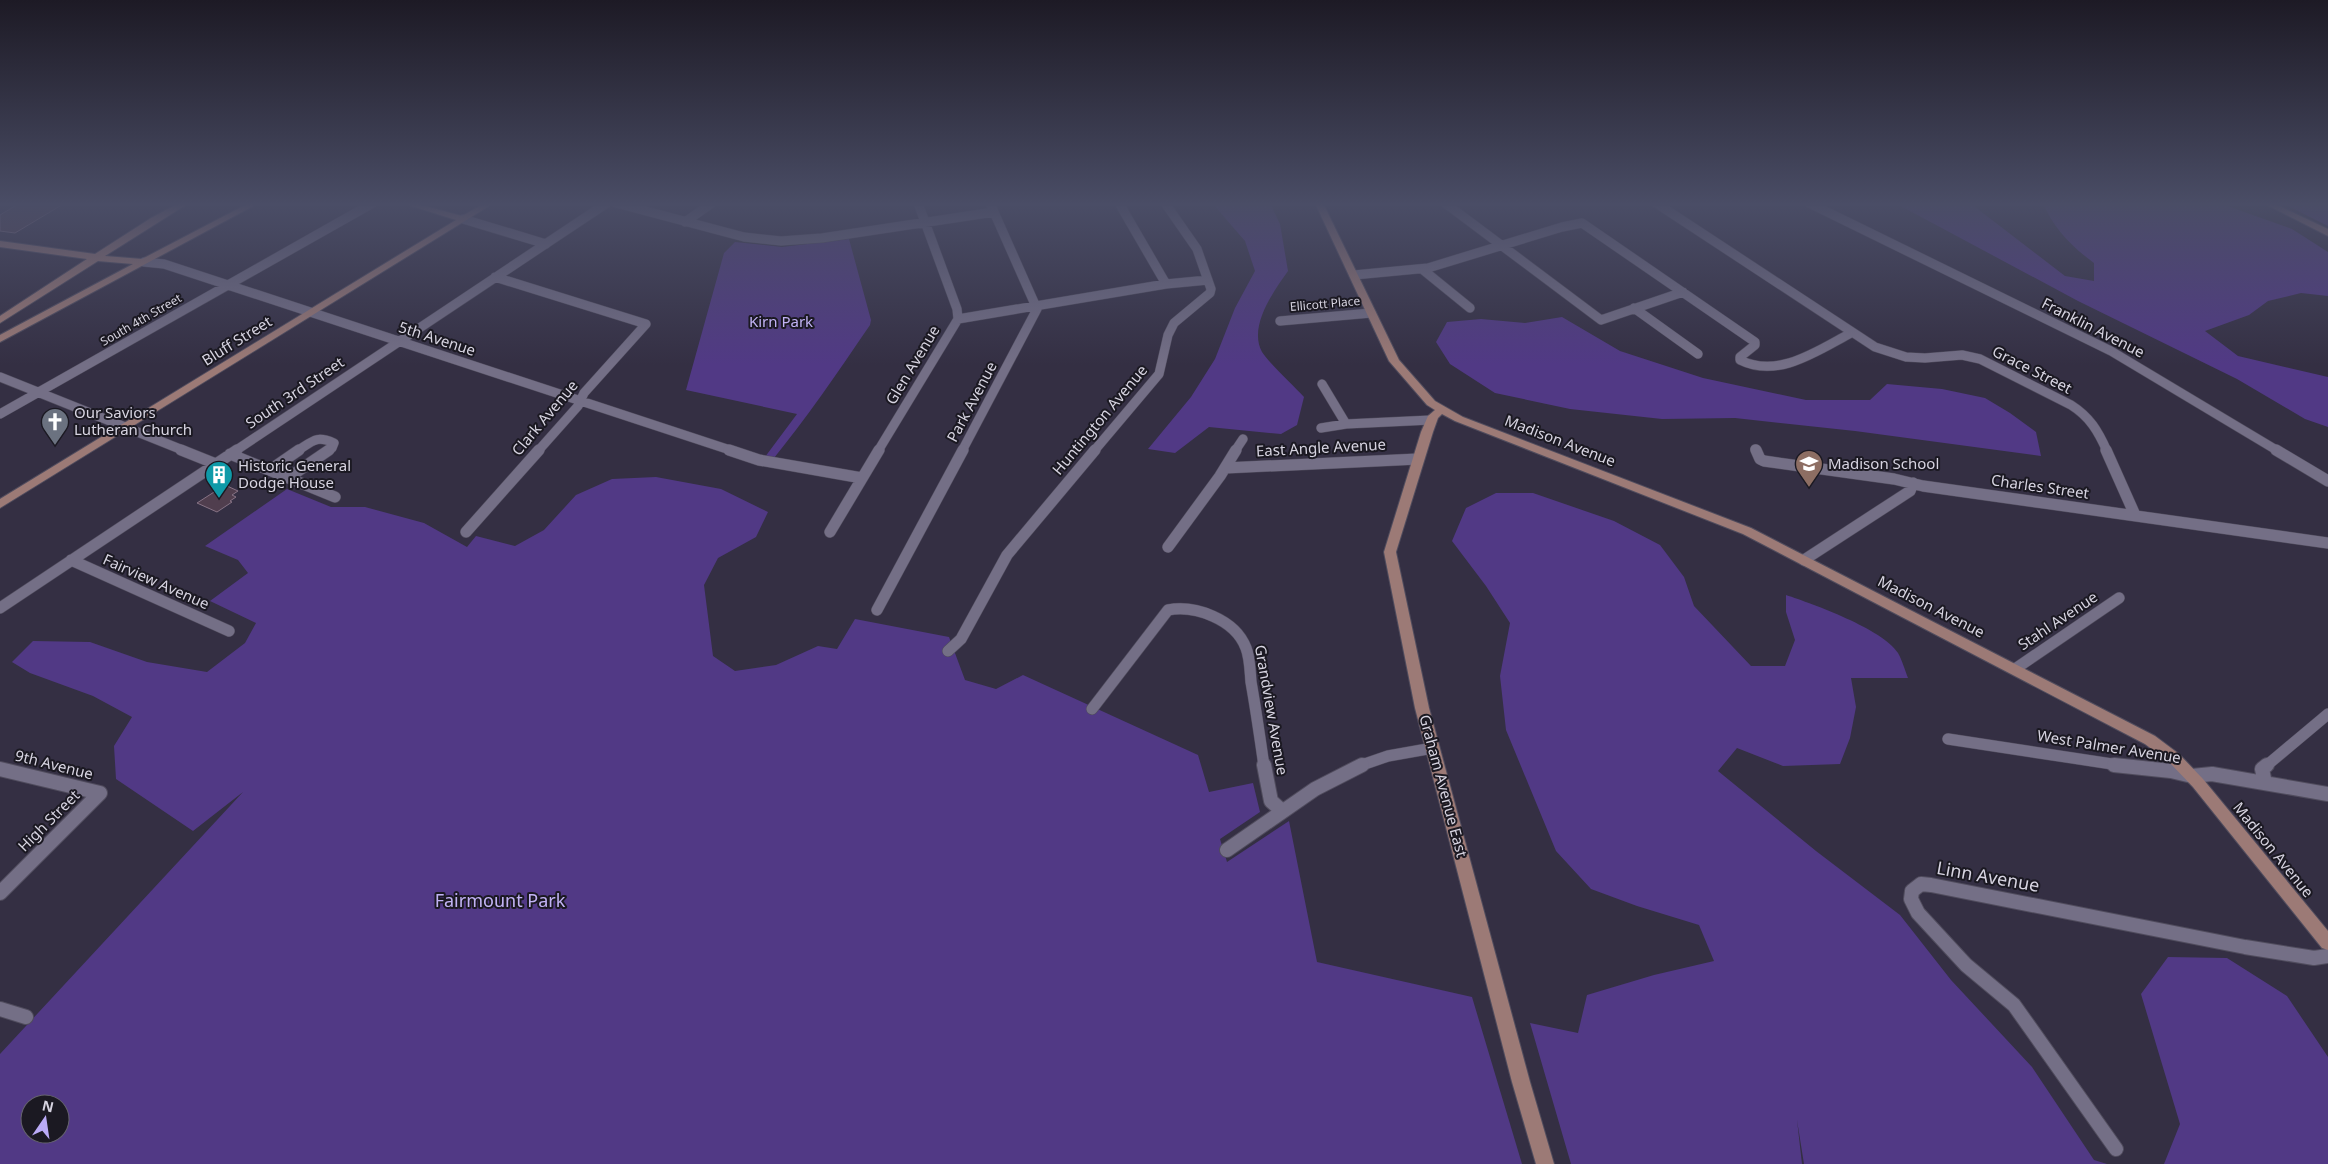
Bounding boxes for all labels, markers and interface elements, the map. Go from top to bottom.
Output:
street label: South 4th Street [97,289,185,350]
street label: Ellicott Place [1289,292,1361,315]
street label: Franklin Avenue [2039,293,2148,362]
street label: Bluff Street [198,310,276,370]
park label: Kirn Park [749,311,813,331]
street label: 5th Avenue [396,316,478,360]
street label: Glen Avenue [881,321,944,408]
street label: Grace Street [1989,341,2076,398]
street label: South 3rd Street [241,352,348,433]
street label: Park Avenue [942,358,1001,445]
street label: Huntington Avenue [1047,360,1151,479]
street label: Clark Avenue [507,375,582,459]
place label: Our Saviors Lutheran Church [74,402,192,439]
church icon: Our Saviors Lutheran Church [40,407,70,446]
street label: Madison Avenue [1502,410,1619,470]
street label: East Angle Avenue [1255,434,1386,460]
school or university icon: Madison School [1794,449,1824,488]
place label: Madison School [1828,453,1939,473]
place label: Historic General Dodge House [238,455,351,492]
building icon: Historic General Dodge House [204,460,234,499]
street label: Charles Street [1990,469,2091,503]
street label: Fairview Avenue [100,549,213,613]
street label: Madison Avenue [1875,571,1988,642]
street label: Stahl Avenue [2014,586,2101,654]
street label: Grandview Avenue [1251,643,1293,776]
street label: Graham Avenue East [1415,712,1473,860]
street label: West Palmer Avenue [2036,725,2182,767]
street label: 9th Avenue [13,745,95,783]
street label: High Street [13,785,84,855]
street label: Madison Avenue [2229,798,2318,901]
street label: Linn Avenue [1935,855,2042,897]
park label: Fairmount Park [435,888,566,912]
north arrow [20,1094,70,1144]
text: N [40,1095,56,1116]

